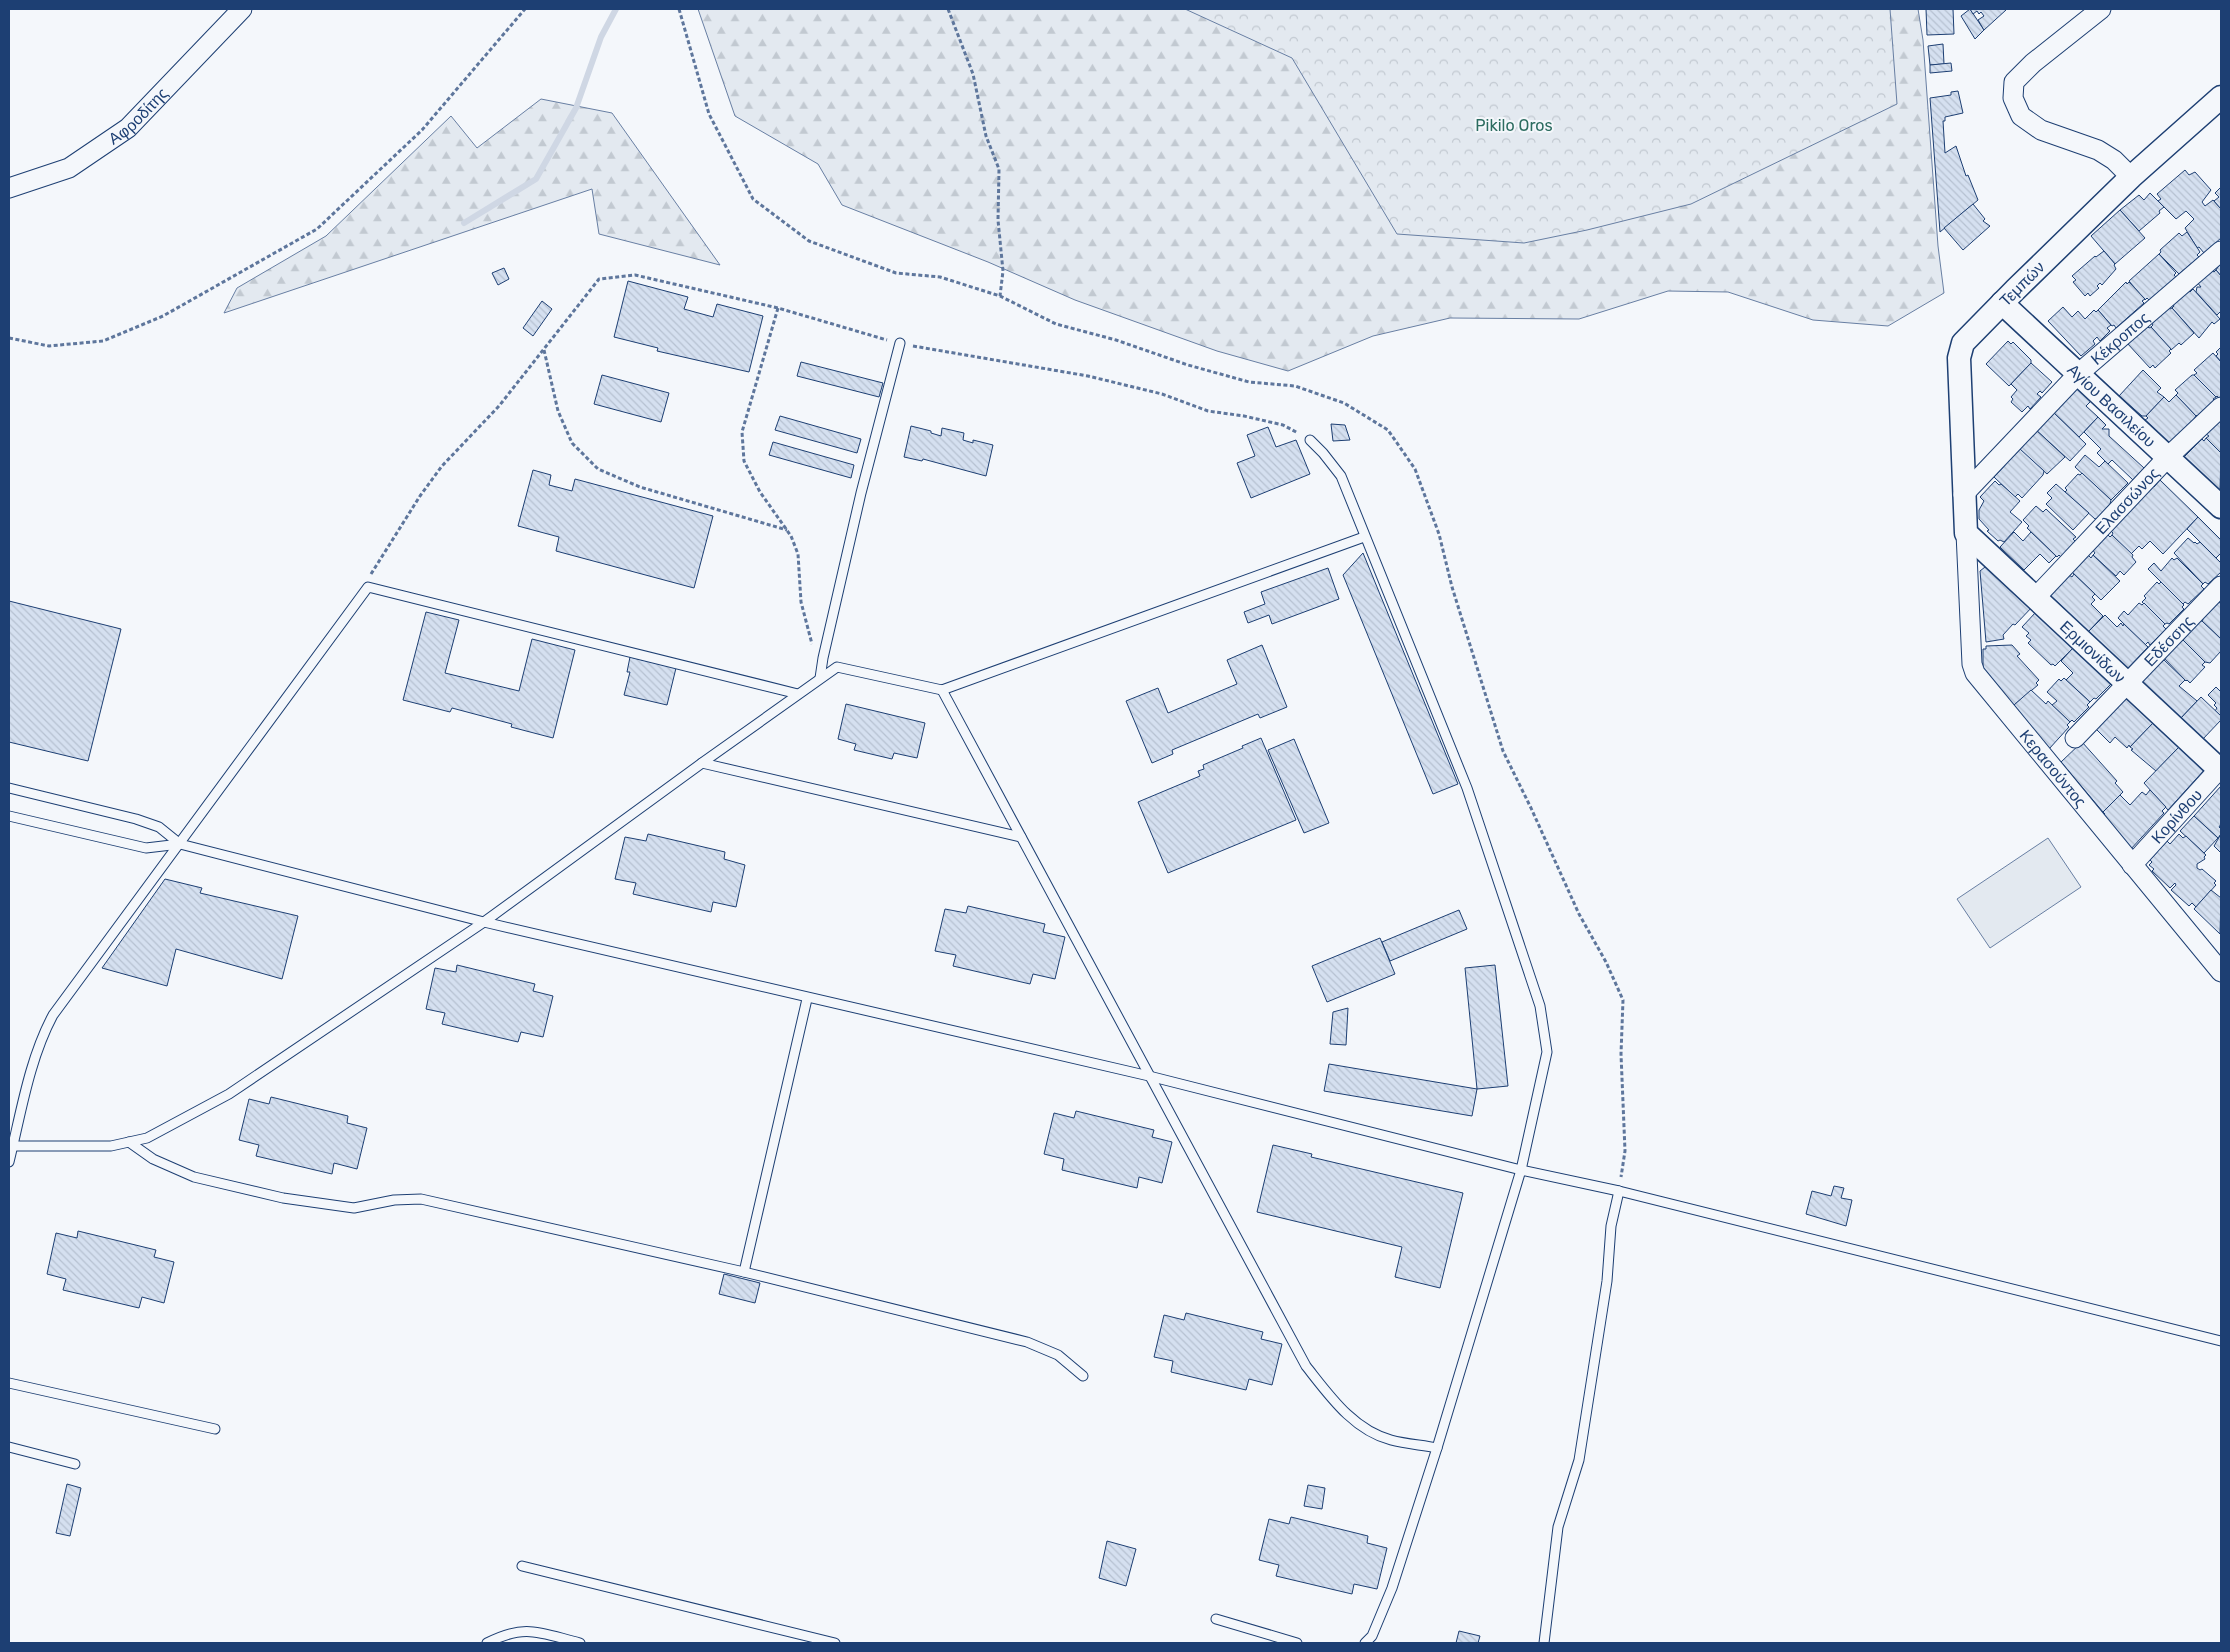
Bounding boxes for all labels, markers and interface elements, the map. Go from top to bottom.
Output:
street label: Αφροδίτης [105,83,172,148]
park label: Pikilo Oros [1475,116,1553,135]
street label: Τεμπών [1996,258,2048,310]
street label: Κέκροπος [2087,308,2153,368]
street label: Αγίου Βασιλείου [2064,360,2160,451]
street label: Ελασσώνος [2091,463,2163,538]
street label: Εδέσσης [2140,611,2197,670]
street label: Ερμιονίδων [2056,616,2130,687]
street label: Κερασούντος [2016,726,2091,811]
street label: Κορίνθου [2147,785,2206,847]

